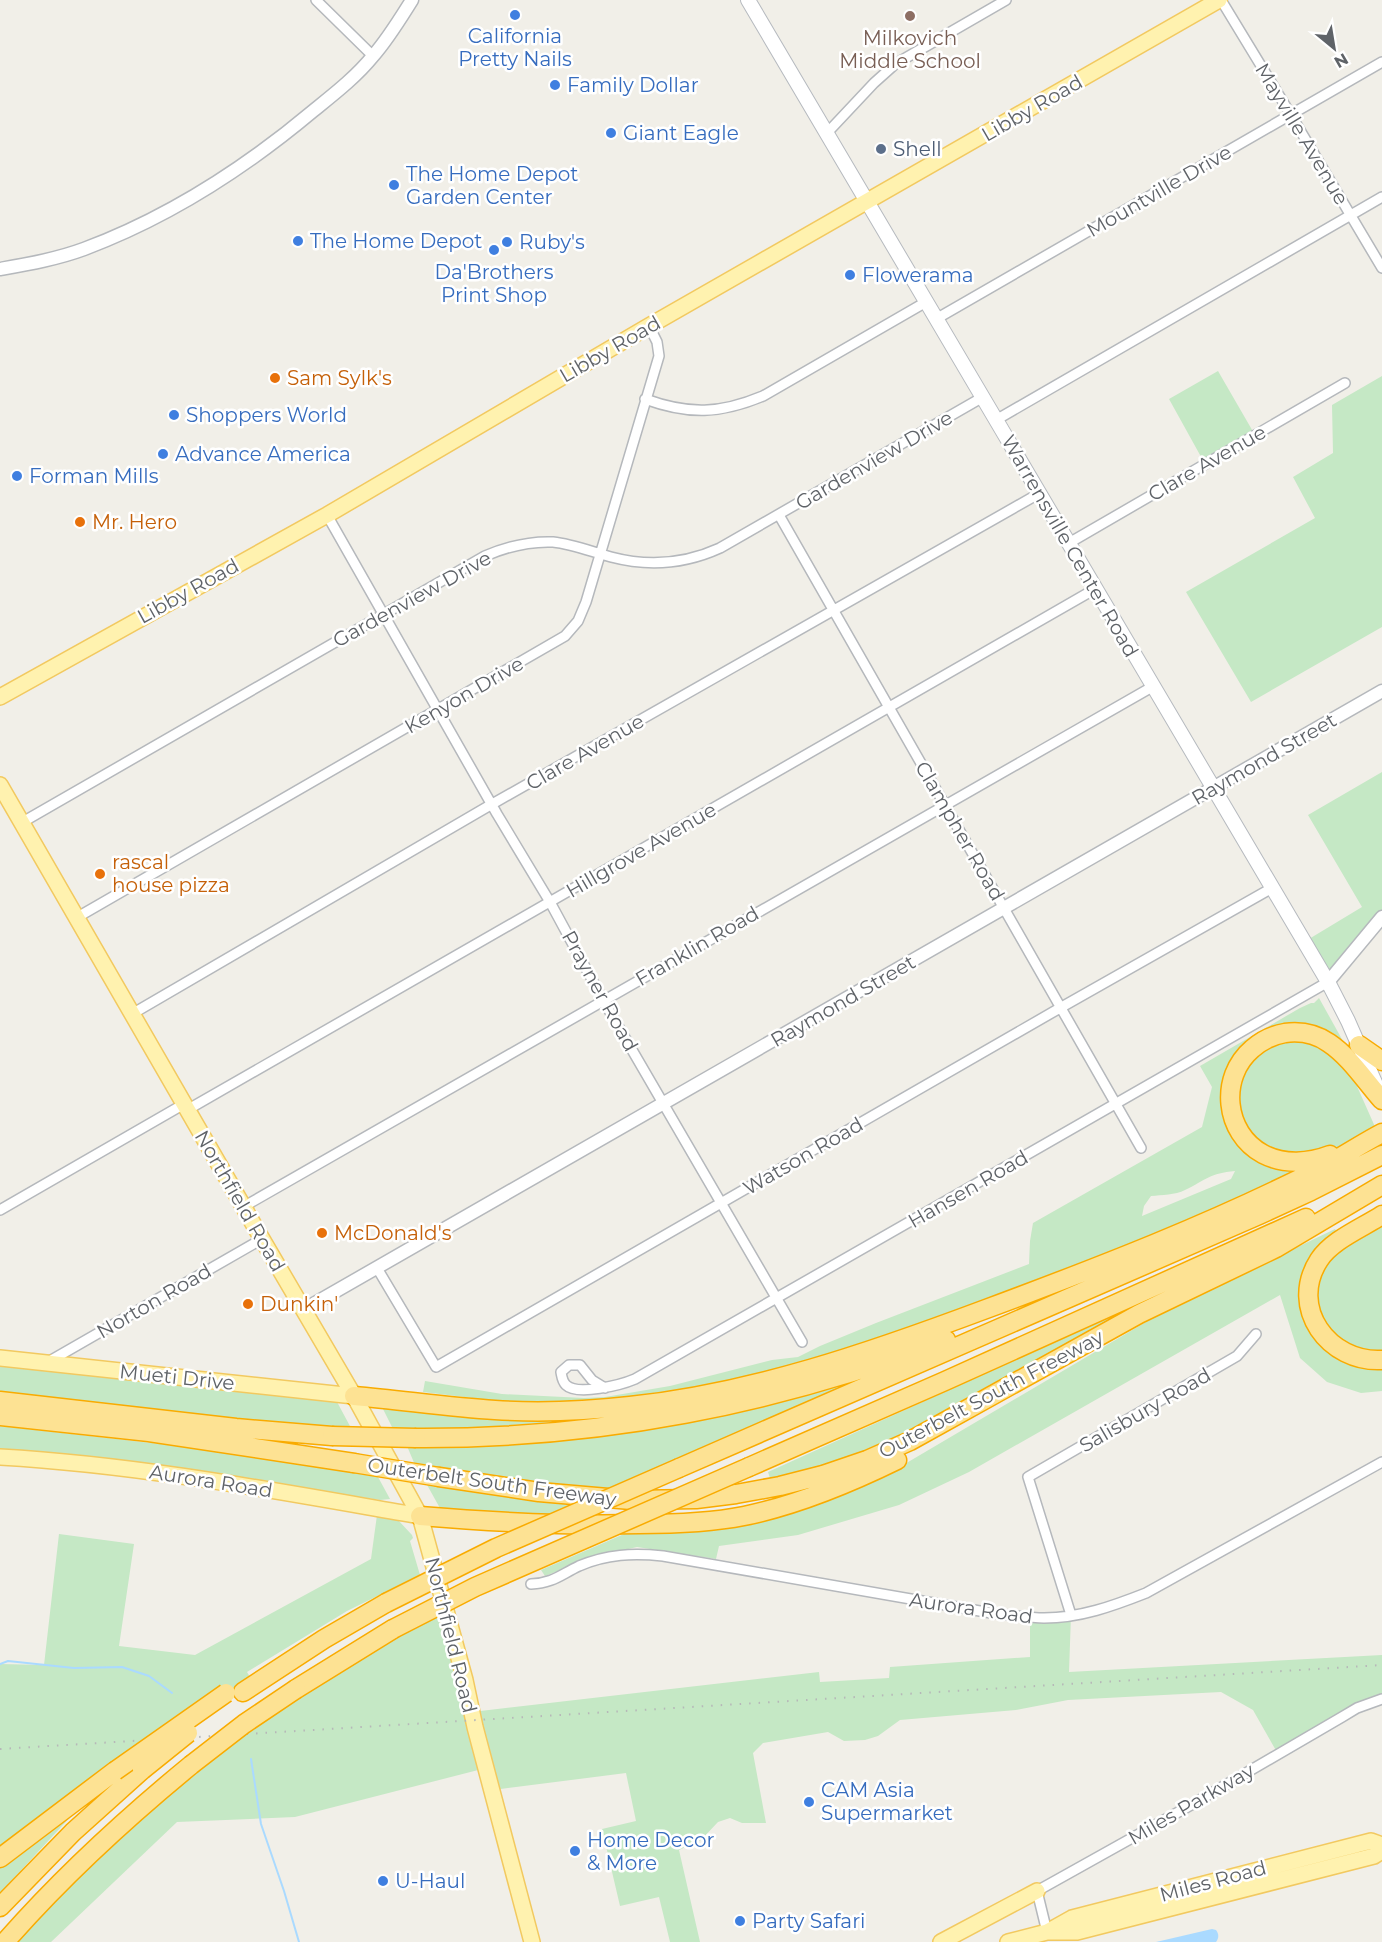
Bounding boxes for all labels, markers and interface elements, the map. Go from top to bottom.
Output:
marker: California Pretty Nails [508,8,522,22]
marker: Milkovich Middle School [903,9,917,23]
north arrow [1304,18,1364,78]
place label: California Pretty Nails [458,24,572,71]
place label: Milkovich Middle School [839,26,981,73]
text: N [1331,49,1352,72]
street label: Mayville Avenue [1250,59,1354,209]
street label: Libby Road [977,70,1087,146]
place label: Family Dollar [567,73,699,97]
marker: Family Dollar [548,78,562,92]
place label: Giant Eagle [623,121,739,145]
marker: Giant Eagle [604,126,618,140]
place label: Shell [893,137,942,161]
street label: Mountville Drive [1082,140,1236,242]
marker: Shell [874,142,888,156]
place label: The Home Depot Garden Center [406,162,578,209]
marker: The Home Depot Garden Center [387,178,401,192]
place label: The Home Depot [310,229,482,253]
place label: Ruby's [519,230,585,254]
marker: The Home Depot [291,234,305,248]
marker: Ruby's [500,235,514,249]
marker: Da'Brothers Print Shop [487,243,501,257]
place label: Da'Brothers Print Shop [434,260,554,307]
place label: Flowerama [862,263,974,287]
marker: Flowerama [843,268,857,282]
street label: Libby Road [555,311,665,387]
place label: Sam Sylk's [287,366,392,390]
marker: Sam Sylk's [268,371,282,385]
place label: Shoppers World [186,403,347,427]
street label: Gardenview Drive [791,405,957,515]
marker: Shoppers World [167,408,181,422]
street label: Clare Avenue [1144,420,1270,506]
street label: Warrensville Center Road [996,431,1144,661]
place label: Advance America [175,442,351,466]
marker: Advance America [156,447,170,461]
place label: Forman Mills [29,464,159,488]
marker: Forman Mills [10,469,24,483]
place label: Mr. Hero [92,510,177,534]
marker: Mr. Hero [73,515,87,529]
street label: Gardenview Drive [329,546,495,652]
street label: Libby Road [133,553,243,629]
street label: Kenyon Drive [400,651,528,739]
street label: Raymond Street [1187,708,1341,810]
street label: Clare Avenue [522,709,648,795]
street label: Clampher Road [910,757,1010,905]
street label: Hillgrove Avenue [562,797,720,903]
place label: rascal house pizza [112,850,230,897]
marker: rascal house pizza [93,867,107,881]
street label: Franklin Road [631,901,763,991]
street label: Prayner Road [557,926,643,1056]
street label: Raymond Street [766,950,920,1052]
street label: Watson Road [739,1112,867,1200]
street label: Northfield Road [190,1126,290,1276]
street label: Hansen Road [904,1145,1032,1233]
place label: McDonald's [334,1221,452,1245]
marker: McDonald's [315,1226,329,1240]
street label: Norton Road [92,1258,216,1344]
place label: Dunkin' [260,1292,338,1316]
marker: Dunkin' [241,1297,255,1311]
street label: Outerbelt South Freeway [875,1324,1108,1463]
street label: Mueti Drive [118,1359,236,1395]
street label: Salisbury Road [1075,1363,1215,1457]
street label: Outerbelt South Freeway [366,1453,618,1511]
street label: Aurora Road [148,1459,274,1503]
street label: Northfield Road [420,1555,482,1715]
street label: Aurora Road [908,1587,1034,1629]
street label: Miles Parkway [1124,1758,1258,1850]
place label: CAM Asia Supermarket [821,1778,953,1825]
marker: CAM Asia Supermarket [802,1795,816,1809]
place label: Home Decor & More [587,1828,715,1875]
marker: Home Decor & More [568,1844,582,1858]
street label: Miles Road [1157,1855,1269,1907]
place label: U-Haul [395,1869,465,1893]
marker: U-Haul [376,1874,390,1888]
place label: Party Safari [752,1909,865,1933]
marker: Party Safari [733,1914,747,1928]

